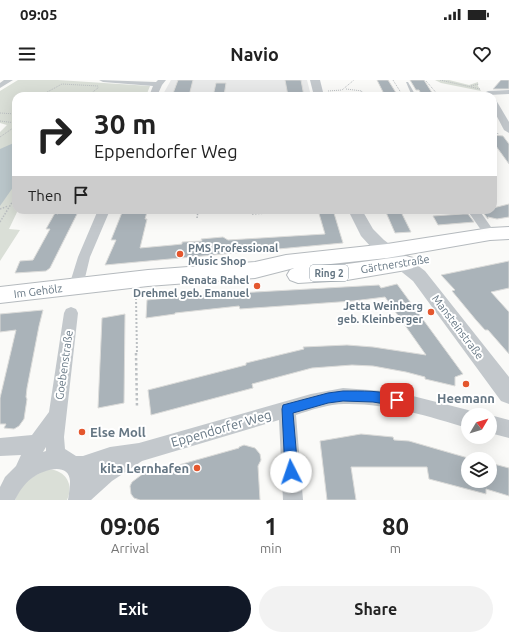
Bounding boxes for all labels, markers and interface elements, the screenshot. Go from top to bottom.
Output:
text: 09:05 [20,6,58,23]
icon: menu [16,43,38,65]
icon: heart [471,43,493,65]
text: Navio [230,44,279,64]
icon: right [28,108,80,160]
text: 30 m [94,108,156,139]
text: Eppendorfer Weg [94,141,238,161]
icon: arrive [70,184,92,206]
text: Then [28,187,62,204]
place label: PMS Professional Music Shop [188,242,279,267]
marker: PMS Professional Music Shop [175,249,185,259]
street label: Gärtnerstraße [360,253,430,275]
road number: Ring 2 [310,265,348,281]
place label: Renata Rahel Drehmel geb. Emanuel [133,274,250,299]
marker: Renata Rahel Drehmel geb. Emanuel [252,281,262,291]
street label: Im Gehölz [13,282,63,300]
street label: Mansteinstraße [430,293,486,361]
place label: Jetta Weinberg geb. Kleinberger [337,300,423,325]
marker: Jetta Weinberg geb. Kleinberger [426,307,436,317]
street label: Goebenstraße [53,329,75,401]
marker: Heemann [461,379,471,389]
pin [380,383,414,417]
icon: arrive [386,389,408,411]
place label: Heemann [437,391,495,405]
street label: Eppendorfer Weg [169,407,273,449]
north arrow [461,408,497,444]
map controls [461,408,497,488]
place label: Else Moll [90,425,146,439]
marker: Else Moll [77,427,87,437]
position arrow [270,451,312,493]
button: layers [461,452,497,488]
place label: kita Lernhafen [100,461,189,475]
marker: kita Lernhafen [192,463,202,473]
text: 09:06 [100,513,160,540]
text: 1 [264,513,278,540]
text: 80 [382,513,409,540]
text: Arrival [111,541,149,555]
text: min [260,541,282,555]
text: m [390,541,401,555]
button: Exit [16,586,251,632]
button: Share [259,586,493,632]

